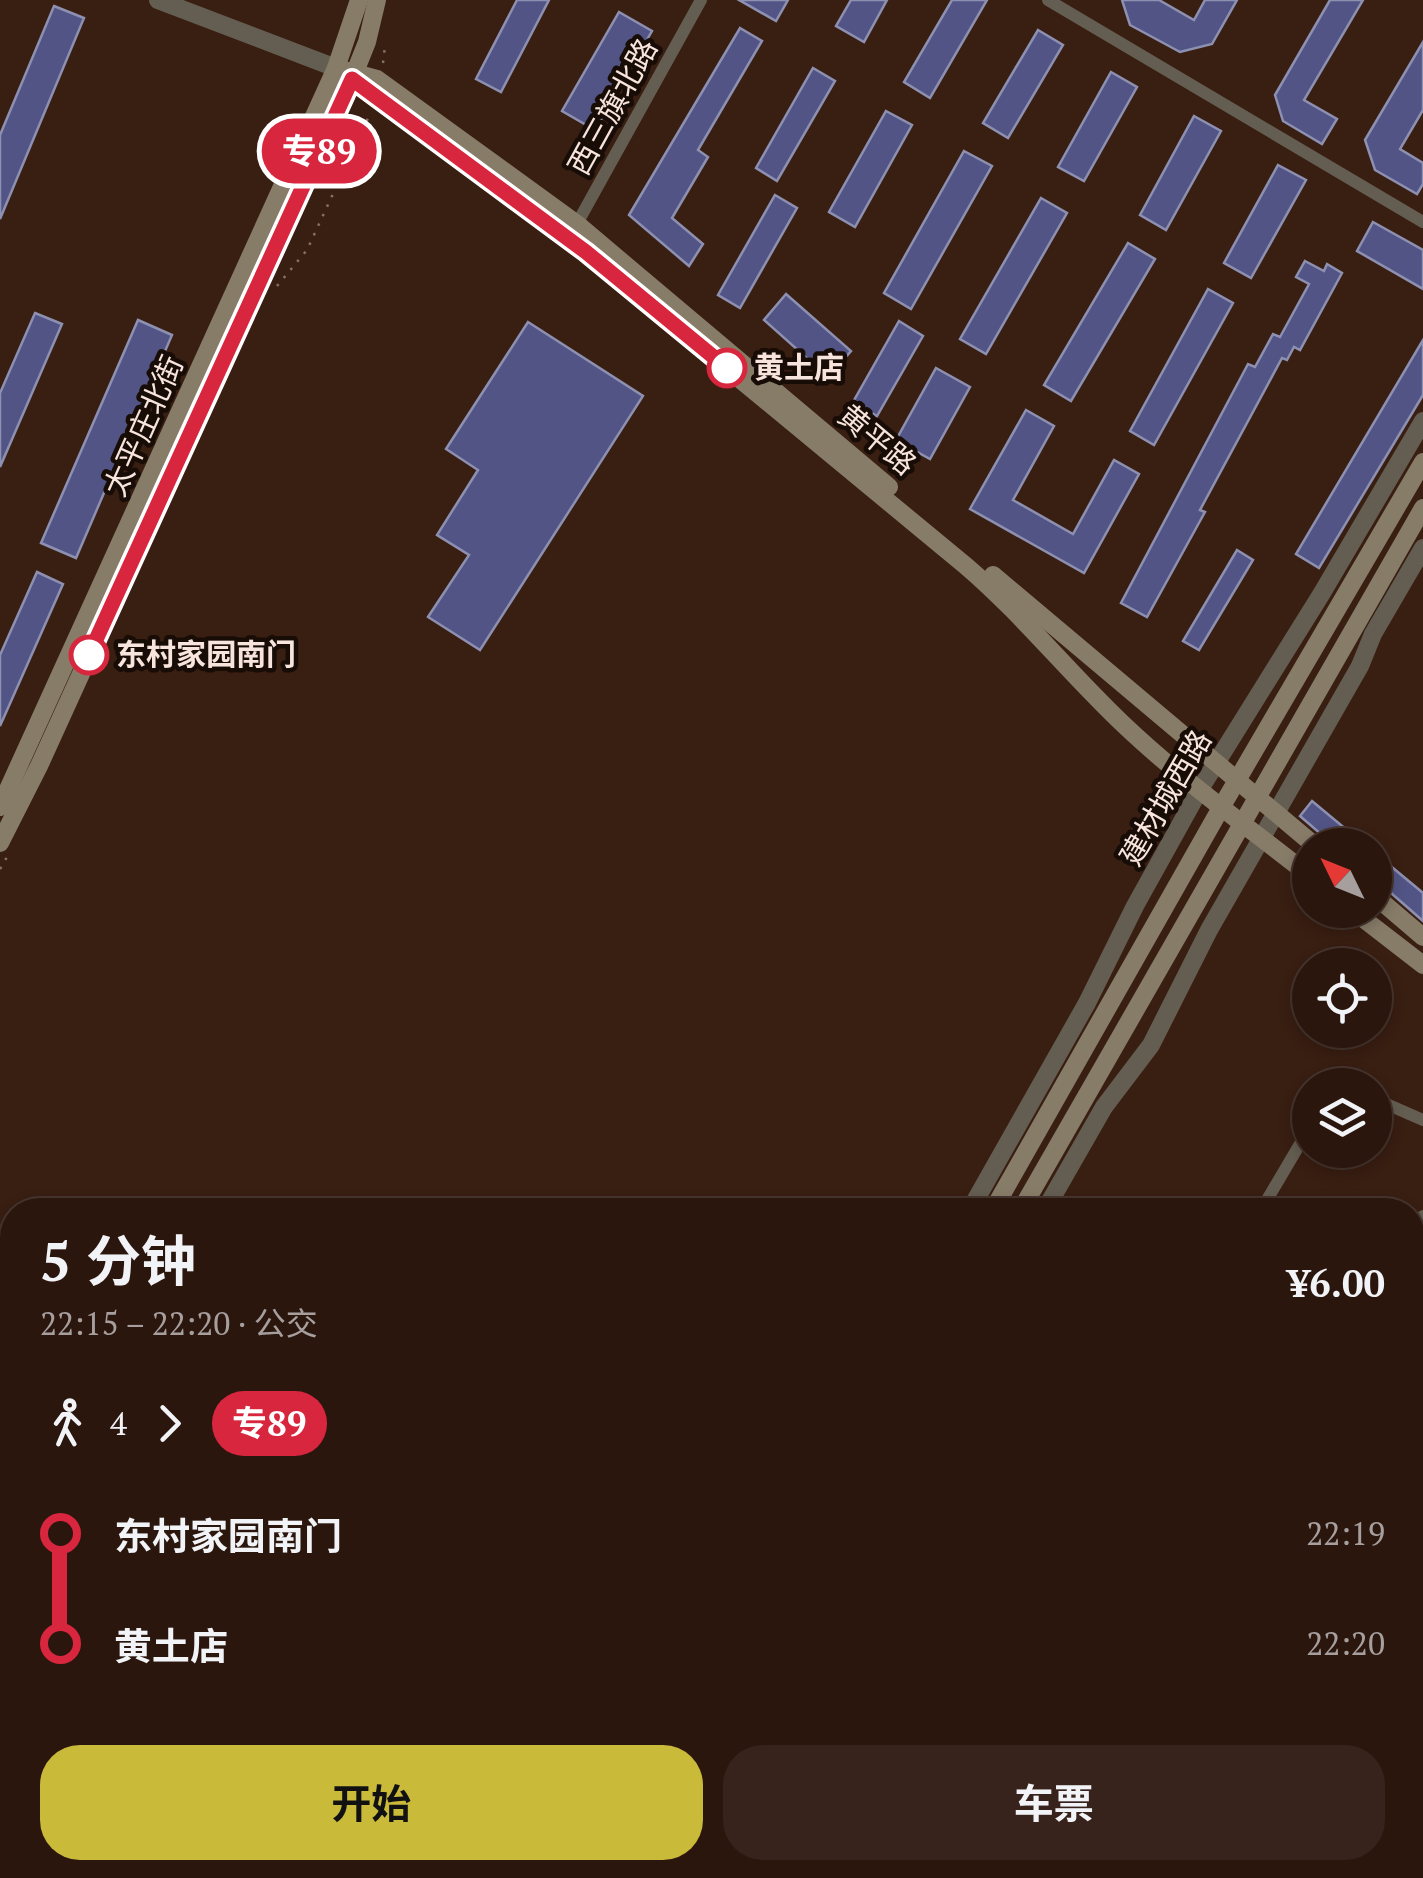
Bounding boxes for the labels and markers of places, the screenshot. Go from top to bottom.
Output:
place label: 黄土店 [754,347,844,387]
marker: 黄土店 [708,349,746,387]
place label: 东村家园南门 [116,634,296,674]
marker: 东村家园南门 [70,636,108,674]

